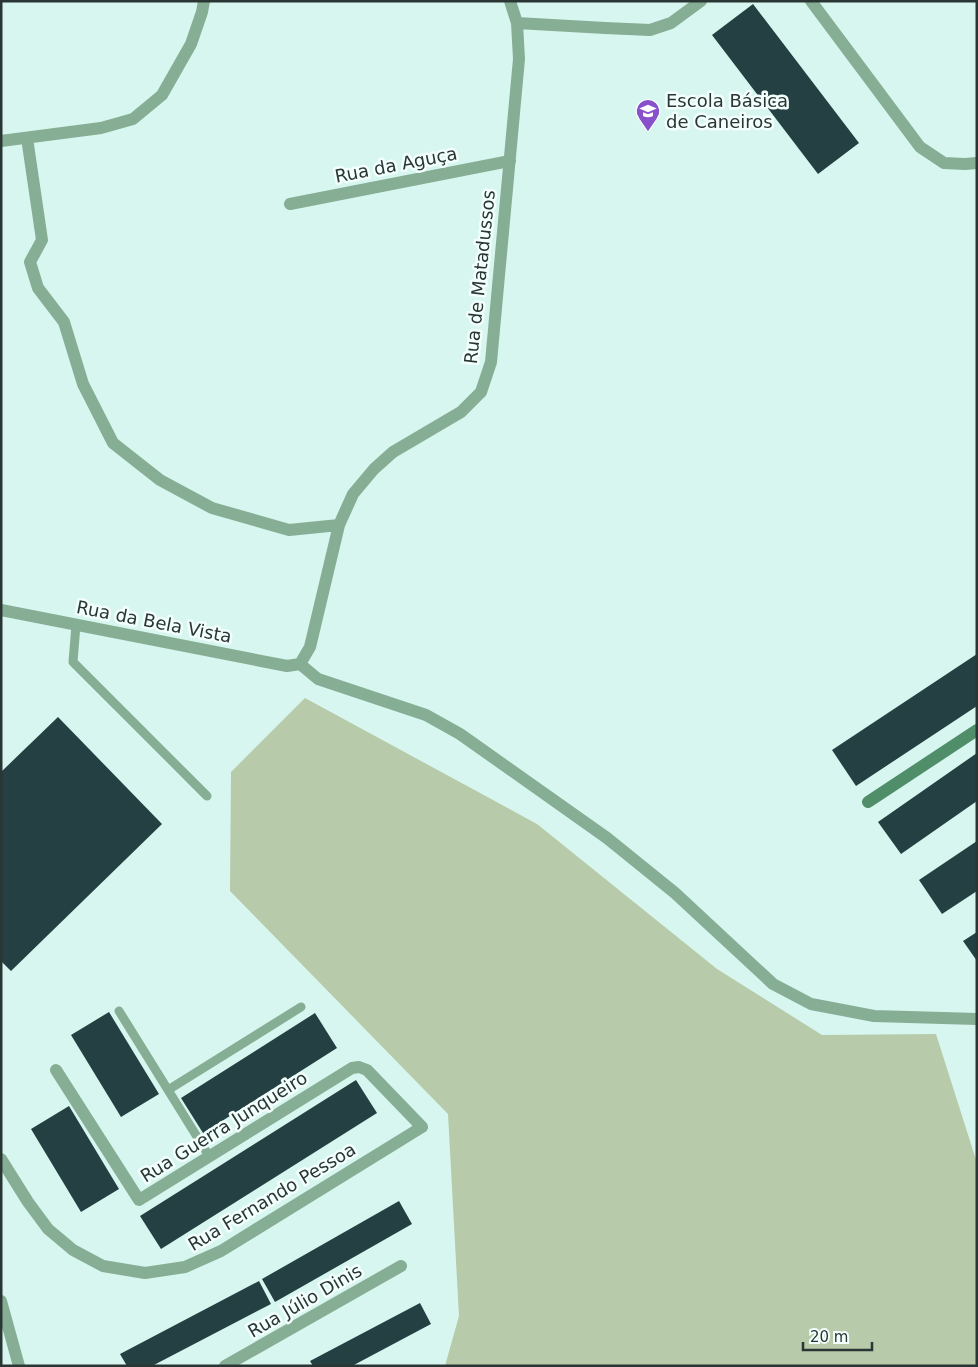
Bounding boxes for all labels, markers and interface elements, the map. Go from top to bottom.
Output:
place label: Escola Básica de Caneiros [666,90,788,132]
school or university icon: Escola Básica de Caneiros [635,98,661,132]
street label: Rua da Aguça [333,142,459,187]
street label: Rua de Matadussos [460,189,499,365]
street label: Rua da Bela Vista [75,596,233,647]
street label: Rua Guerra Junqueiro [137,1067,311,1187]
street label: Rua Fernando Pessoa [184,1138,359,1255]
street label: Rua Júlio Dinis [244,1259,365,1342]
scale bar [803,1320,872,1352]
text: 20 m [810,1328,848,1346]

